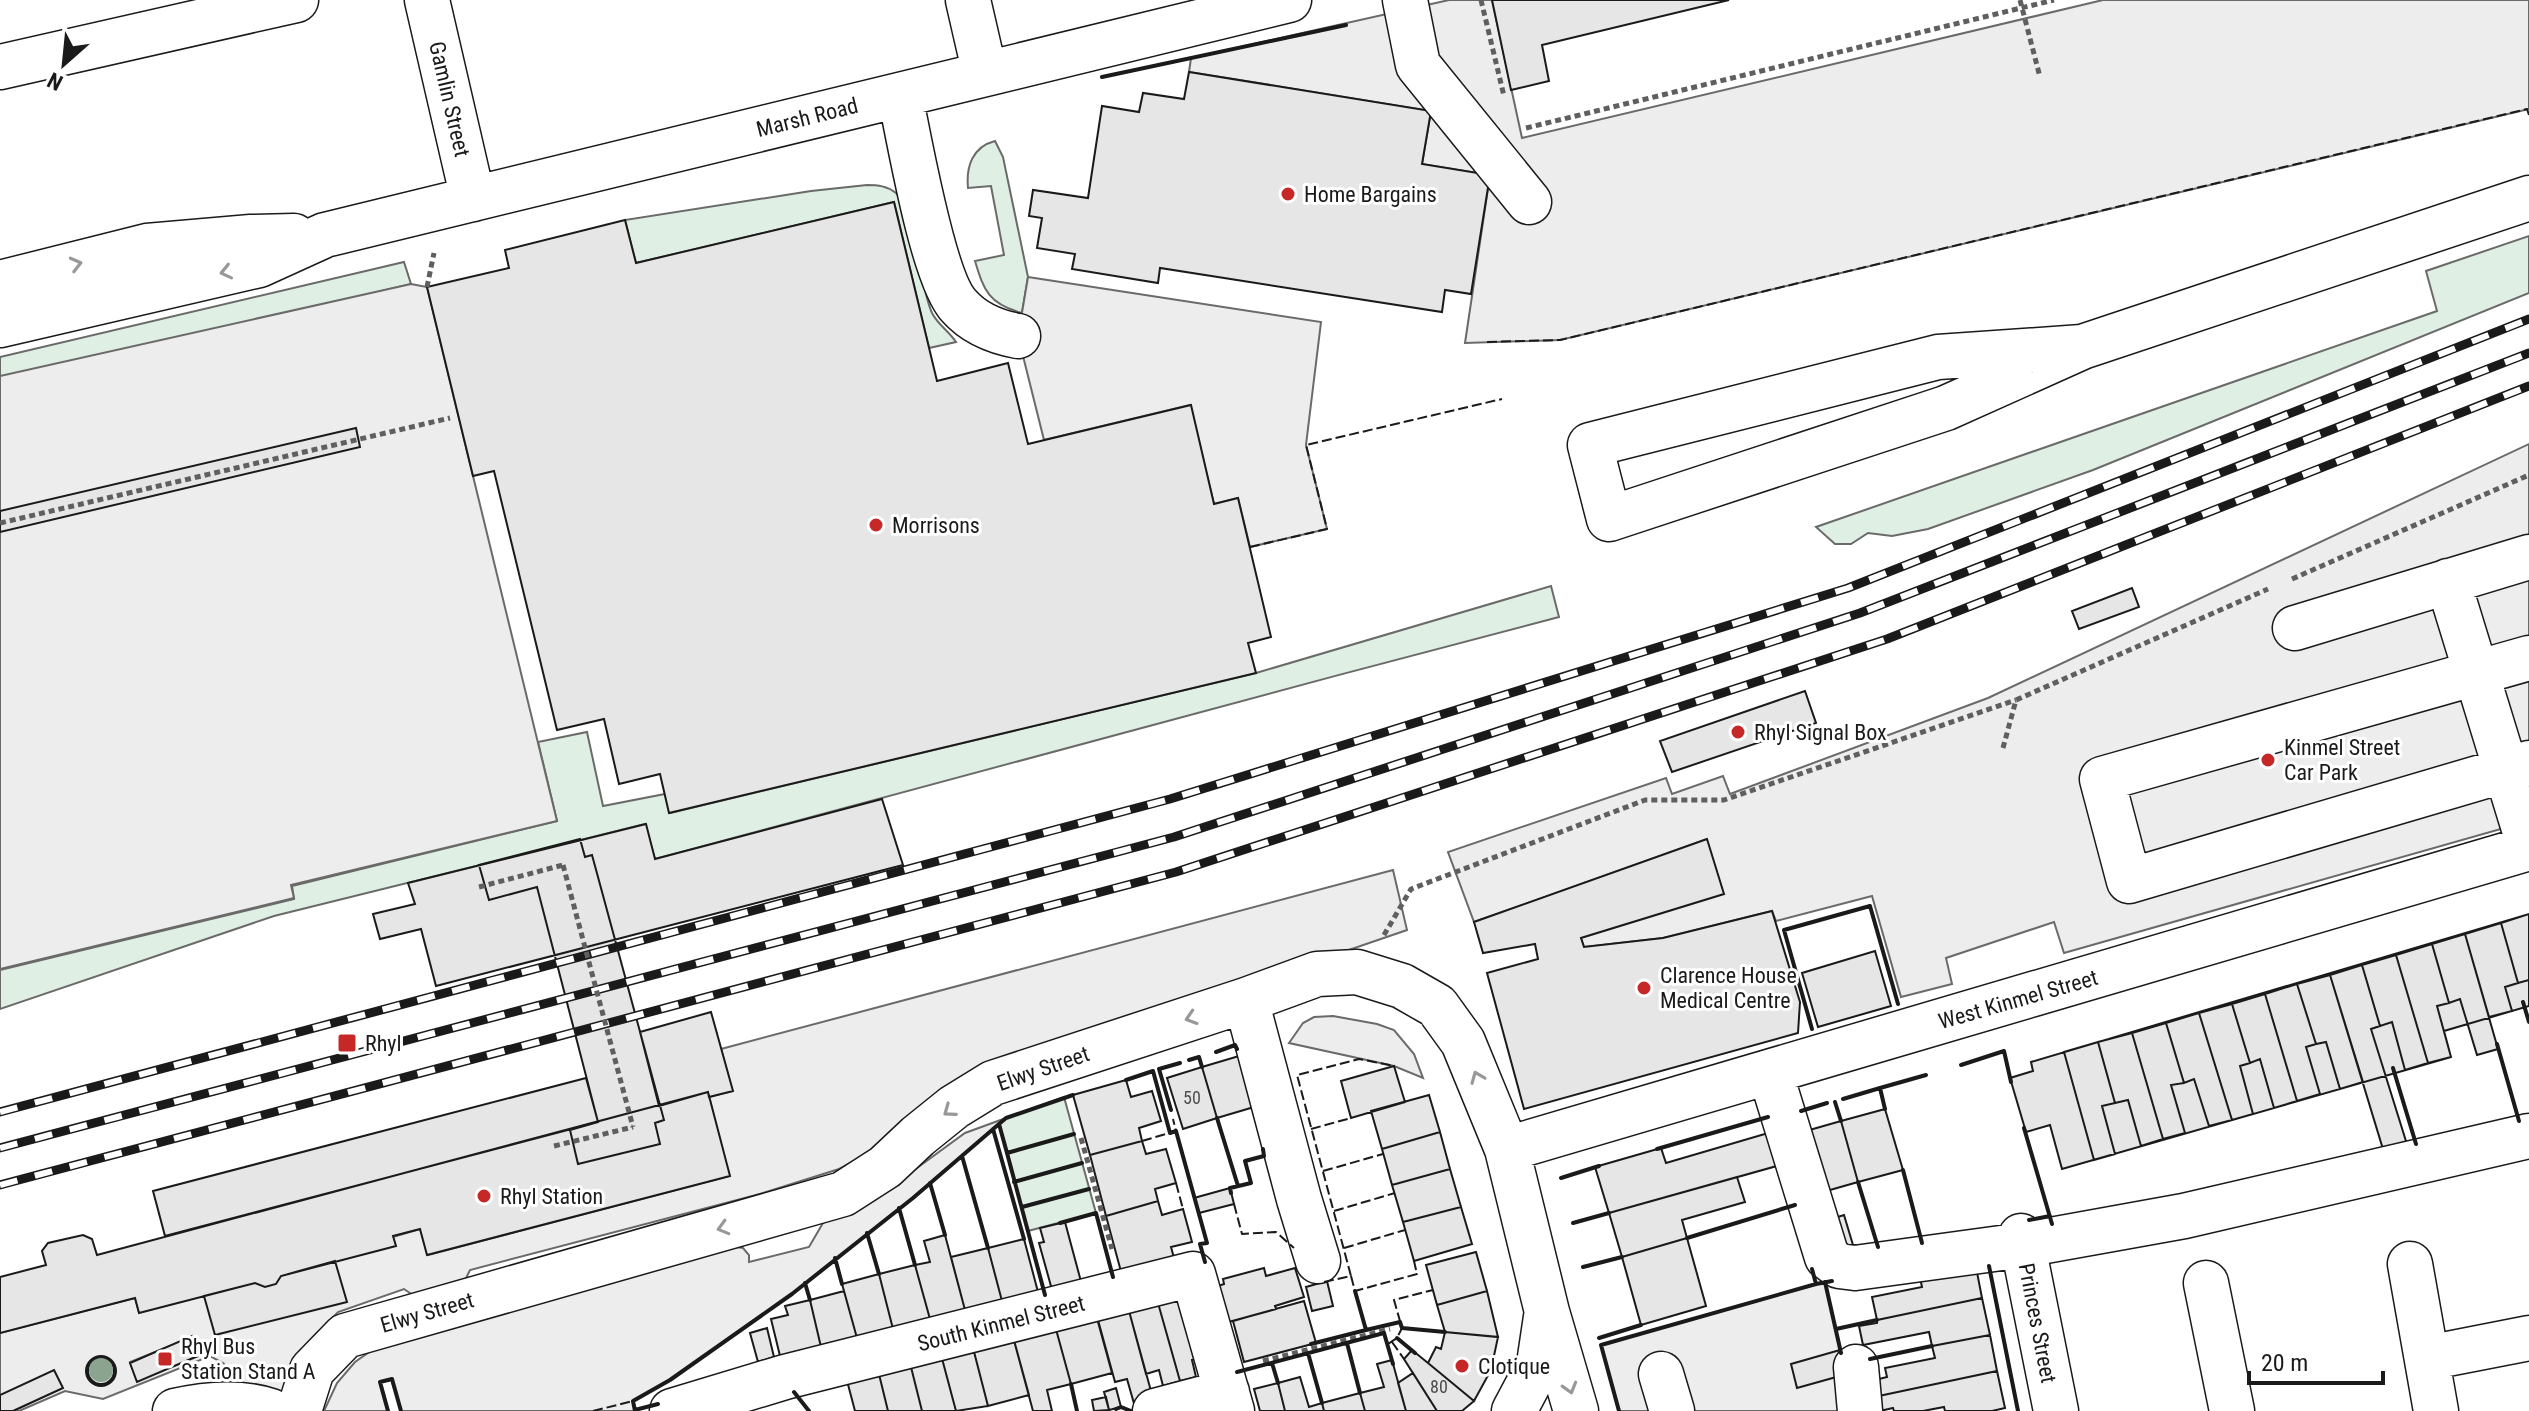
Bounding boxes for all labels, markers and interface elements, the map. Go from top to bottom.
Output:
north arrow [24,24,104,104]
street label: Gamlin Street [424,39,475,159]
text: N [43,67,67,96]
street label: Marsh Road [754,93,860,142]
place label: Home Bargains [1304,182,1437,207]
marker: Home Bargains [1279,185,1297,203]
one-way arrow [68,257,82,274]
one-way arrow [220,263,233,280]
place label: Morrisons [892,513,980,538]
marker: Morrisons [867,516,885,534]
place label: Rhyl Signal Box [1754,720,1887,745]
marker: Rhyl Signal Box [1729,723,1747,741]
place label: Kinmel Street Car Park [2284,735,2400,785]
marker: Kinmel Street Car Park [2259,751,2277,769]
place label: Clarence House Medical Centre [1660,963,1797,1013]
street label: West Kinmel Street [1936,965,2101,1034]
marker: Clarence House Medical Centre [1635,979,1653,997]
one-way arrow [1184,1009,1198,1025]
place label: Rhyl [365,1031,402,1056]
marker: Rhyl [336,1032,358,1054]
street label: Elwy Street [994,1041,1093,1096]
one-way arrow [1471,1071,1487,1085]
house number: 50 [1183,1087,1201,1108]
one-way arrow [944,1101,958,1116]
place label: Rhyl Station [500,1184,603,1209]
marker: Rhyl Station [475,1187,493,1205]
one-way arrow [717,1219,731,1236]
street label: Princes Street [2014,1261,2061,1385]
street label: Elwy Street [378,1287,477,1338]
street label: South Kinmel Street [915,1291,1087,1356]
place label: Rhyl Bus Station Stand A [181,1334,316,1384]
scale bar [2249,1335,2383,1385]
text: 20 m [2261,1349,2308,1377]
marker: Rhyl Bus Station Stand A [156,1350,174,1368]
place label: Clotique [1478,1354,1550,1379]
marker: Clotique [1453,1357,1471,1375]
house number: 80 [1430,1376,1448,1397]
one-way arrow [1561,1381,1577,1395]

